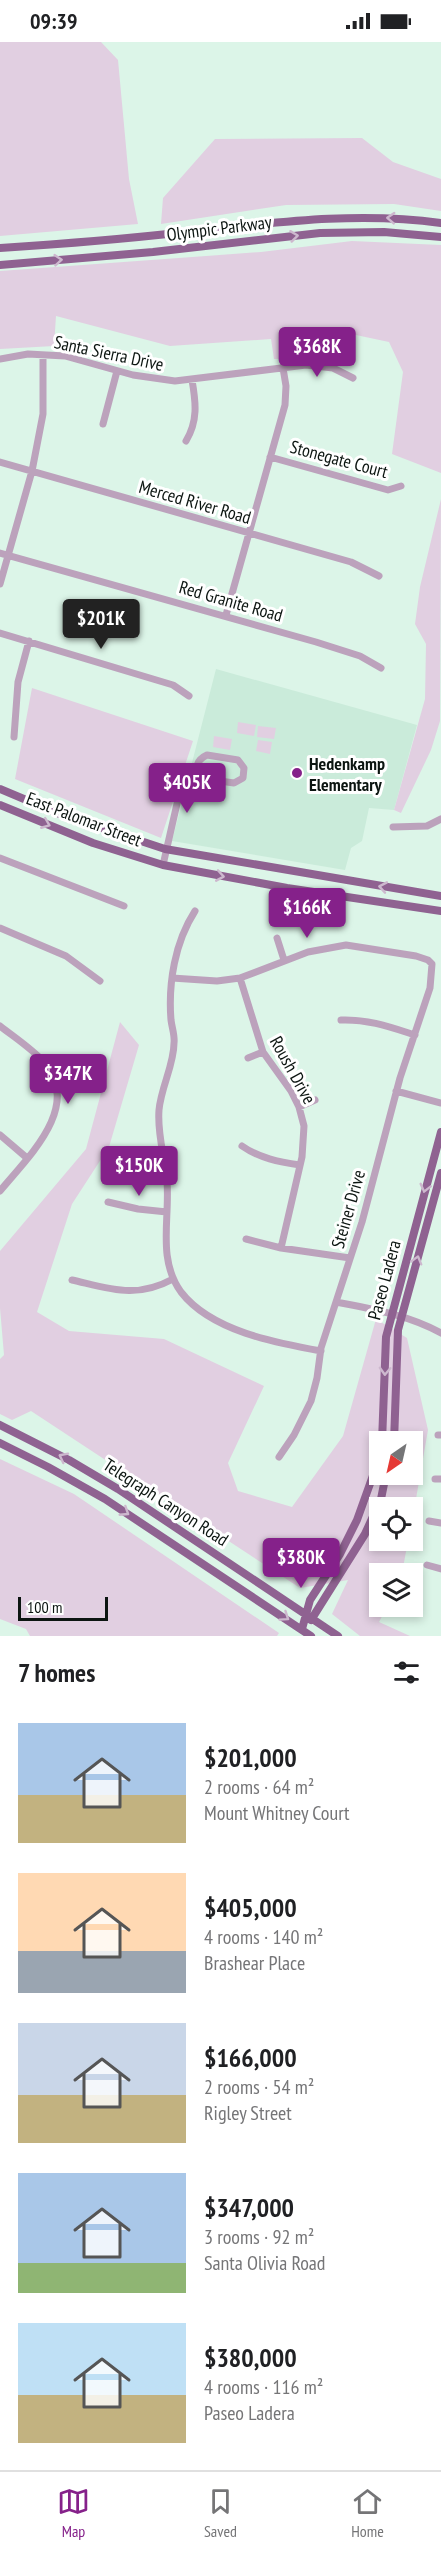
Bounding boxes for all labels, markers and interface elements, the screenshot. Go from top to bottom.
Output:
text: 09:39 [30,7,78,35]
street label: Olympic Parkway [165,210,273,246]
one-way arrow [387,211,396,224]
one-way arrow [289,230,299,242]
one-way arrow [54,254,63,267]
pin: $368K [275,327,359,378]
street label: Santa Sierra Drive [52,330,166,376]
text: $368K [293,333,341,359]
street label: Stonegate Court [288,435,390,483]
street label: Merced River Road [136,475,254,529]
street label: Red Granite Road [177,575,285,627]
pin: $201K [59,599,143,650]
text: $201K [77,605,125,631]
place label: Hedenkamp Elementary [309,752,385,796]
pin: $405K [145,763,229,814]
marker: Hedenkamp Elementary [290,766,304,780]
text: $405K [163,769,211,795]
street label: East Palomar Street [23,786,145,852]
one-way arrow [40,817,51,829]
one-way arrow [215,869,225,882]
one-way arrow [378,881,388,894]
pin: $166K [265,888,349,939]
text: $166K [283,894,331,920]
street label: Roush Drive [265,1032,321,1108]
pin: $347K [26,1054,110,1105]
text: $347K [44,1060,92,1086]
pin: $150K [97,1146,181,1197]
text: $150K [115,1152,163,1178]
street label: Steiner Drive [326,1167,370,1251]
one-way arrow [420,1183,433,1193]
street label: Paseo Ladera [362,1238,406,1322]
one-way arrow [410,1255,422,1266]
one-way arrow [378,1366,391,1375]
north arrow [369,1431,423,1485]
map controls [369,1431,423,1617]
one-way arrow [58,1453,69,1464]
street label: Telegraph Canyon Road [99,1453,233,1551]
button: locate [369,1497,423,1551]
one-way arrow [119,1504,129,1516]
pin: $380K [259,1538,343,1589]
text: $380K [277,1544,325,1570]
button: layers [369,1563,423,1617]
scale bar [18,1594,108,1622]
text: 100 m [27,1597,62,1617]
one-way arrow [279,1610,289,1622]
text: 7 homes [18,1656,95,1689]
icon: filters [390,1656,423,1689]
text: $201,000 [204,1741,297,1774]
icon: home [66,1747,138,1819]
text: 2 rooms · 64 m² [204,1774,314,1800]
text: Mount Whitney Court [204,1800,350,1826]
text: $405,000 [204,1891,297,1924]
icon: home [66,1897,138,1969]
text: 4 rooms · 140 m² [204,1924,323,1950]
text: Brashear Place [204,1950,305,1976]
text: $166,000 [204,2041,297,2074]
icon: home [66,2047,138,2119]
text: 2 rooms · 54 m² [204,2074,314,2100]
text: Rigley Street [204,2100,292,2126]
text: $347,000 [204,2191,294,2224]
icon: home [66,2197,138,2269]
text: 3 rooms · 92 m² [204,2224,314,2250]
text: Santa Olivia Road [204,2250,326,2276]
text: $380,000 [204,2341,297,2374]
icon: home [66,2347,138,2419]
text: 4 rooms · 116 m² [204,2374,323,2400]
text: Paseo Ladera [204,2400,295,2426]
tab: Map [57,2485,90,2541]
tab: Saved [204,2485,237,2541]
tab: Home [351,2485,384,2541]

